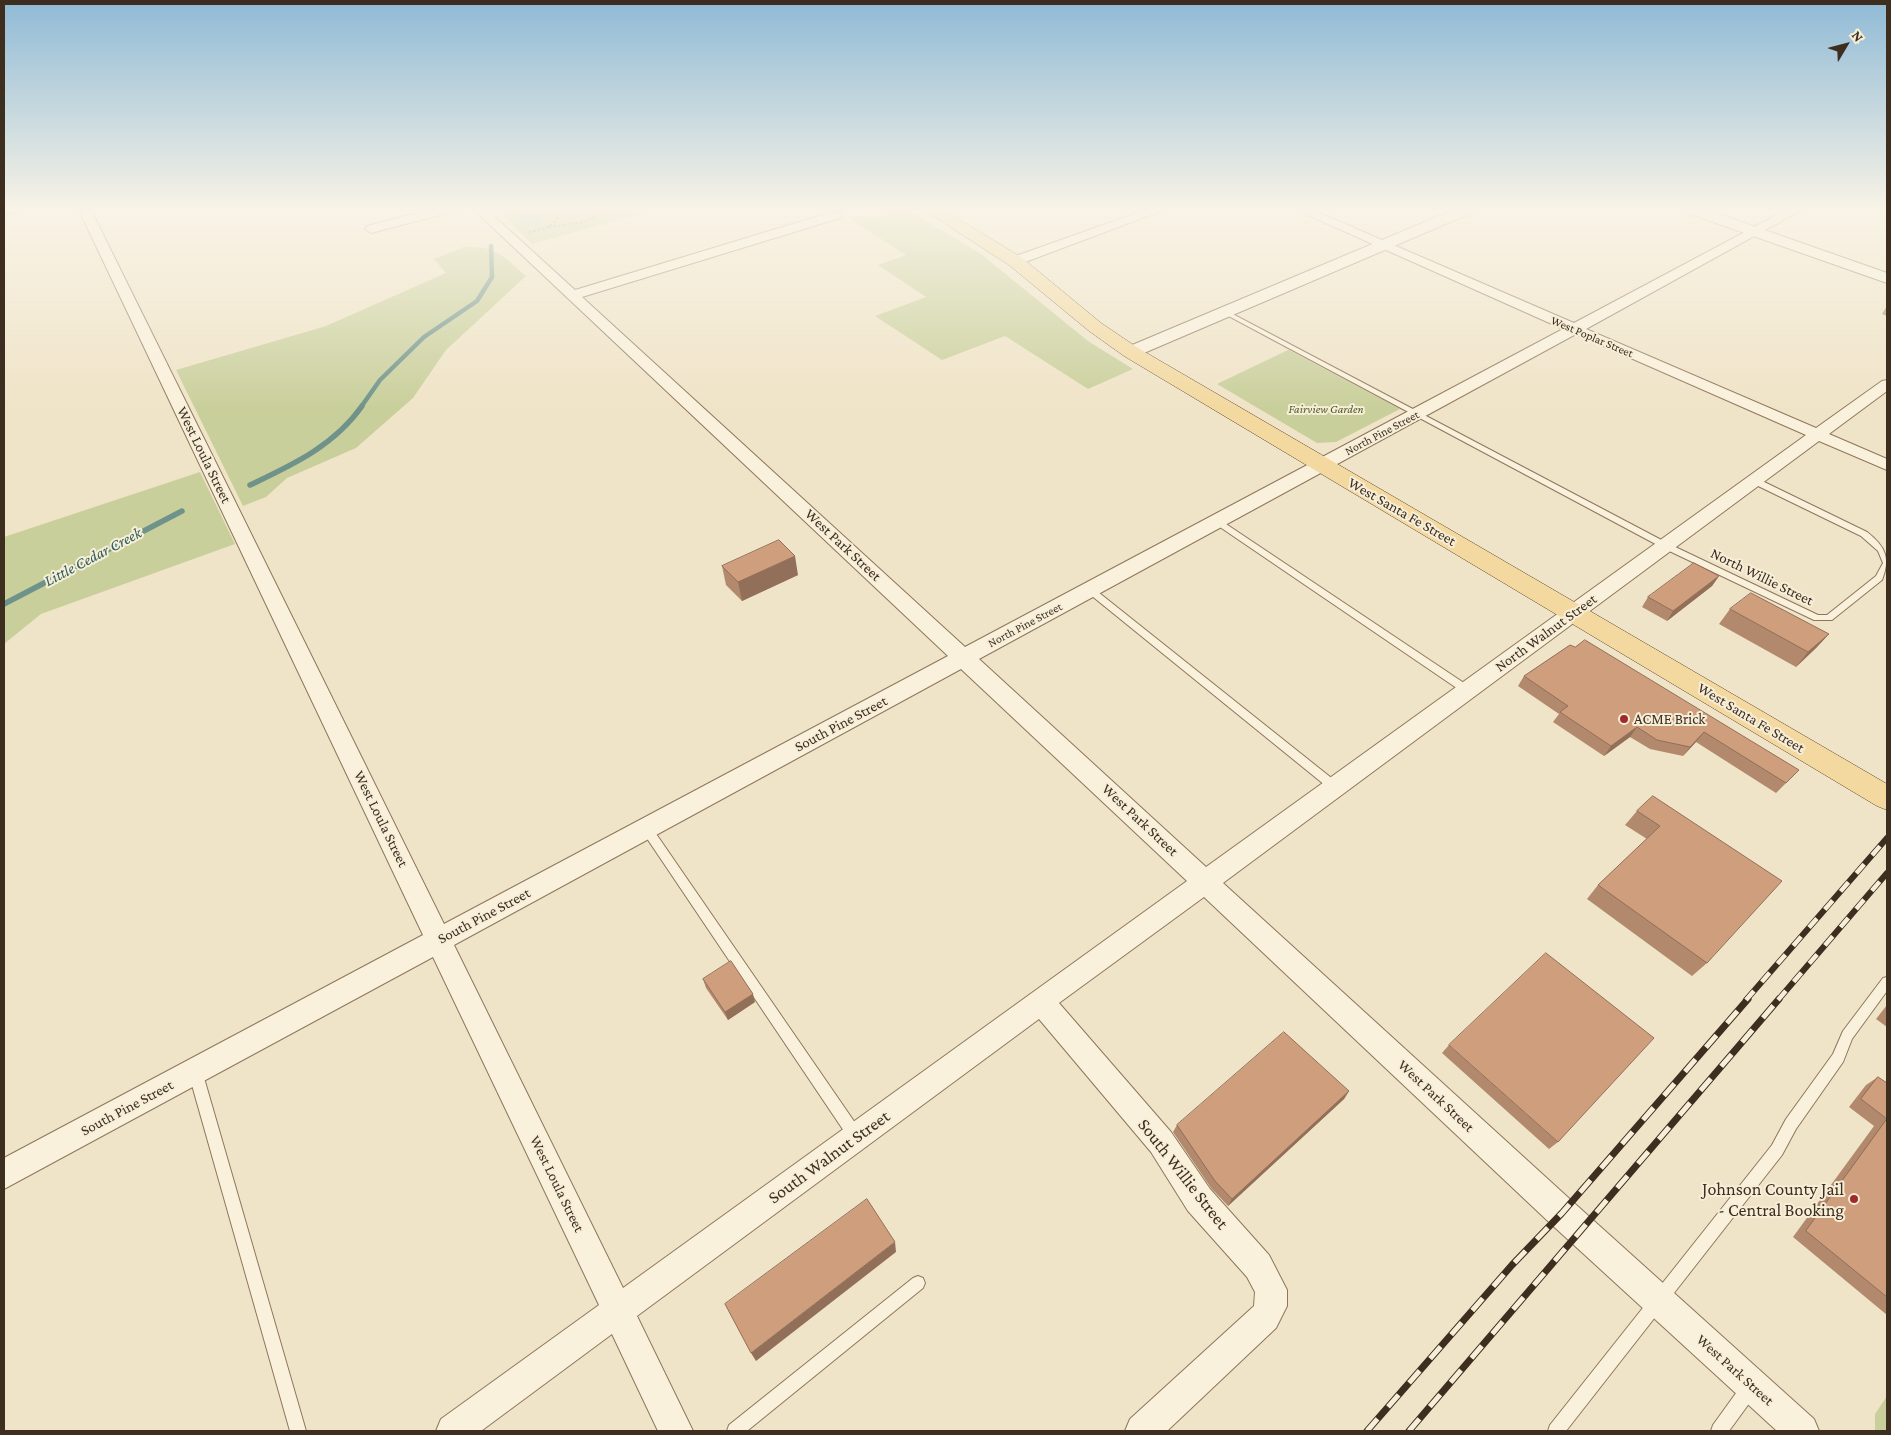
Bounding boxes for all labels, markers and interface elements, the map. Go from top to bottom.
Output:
north arrow [1821,20,1871,70]
text: N [1849,27,1867,45]
street label: West Poplar Street [1549,313,1635,361]
park label: Fairview Garden [1288,402,1364,416]
street label: West Loula Street [173,404,235,506]
street label: North Pine Street [1342,407,1422,459]
street label: West Santa Fe Street [1345,474,1459,550]
street label: West Park Street [801,505,885,585]
water label: Little Cedar Creek [41,523,145,591]
street label: North Willie Street [1708,544,1816,610]
street label: North Walnut Street [1492,590,1600,676]
street label: North Pine Street [985,599,1065,651]
street label: West Santa Fe Street [1694,679,1808,757]
street label: South Pine Street [792,692,890,756]
place label: ACME Brick [1634,710,1705,728]
marker: ACME Brick [1618,713,1630,725]
street label: West Loula Street [350,768,412,870]
street label: West Park Street [1098,780,1182,860]
street label: South Pine Street [435,884,533,948]
street label: West Park Street [1394,1056,1478,1136]
street label: South Pine Street [78,1076,176,1140]
street label: South Walnut Street [764,1106,894,1208]
street label: South Willie Street [1133,1114,1233,1234]
street label: West Loula Street [526,1133,588,1235]
place label: Johnson County Jail - Central Booking [1702,1178,1844,1220]
marker: Johnson County Jail - Central Booking [1848,1193,1860,1205]
street label: West Park Street [1693,1331,1777,1409]

